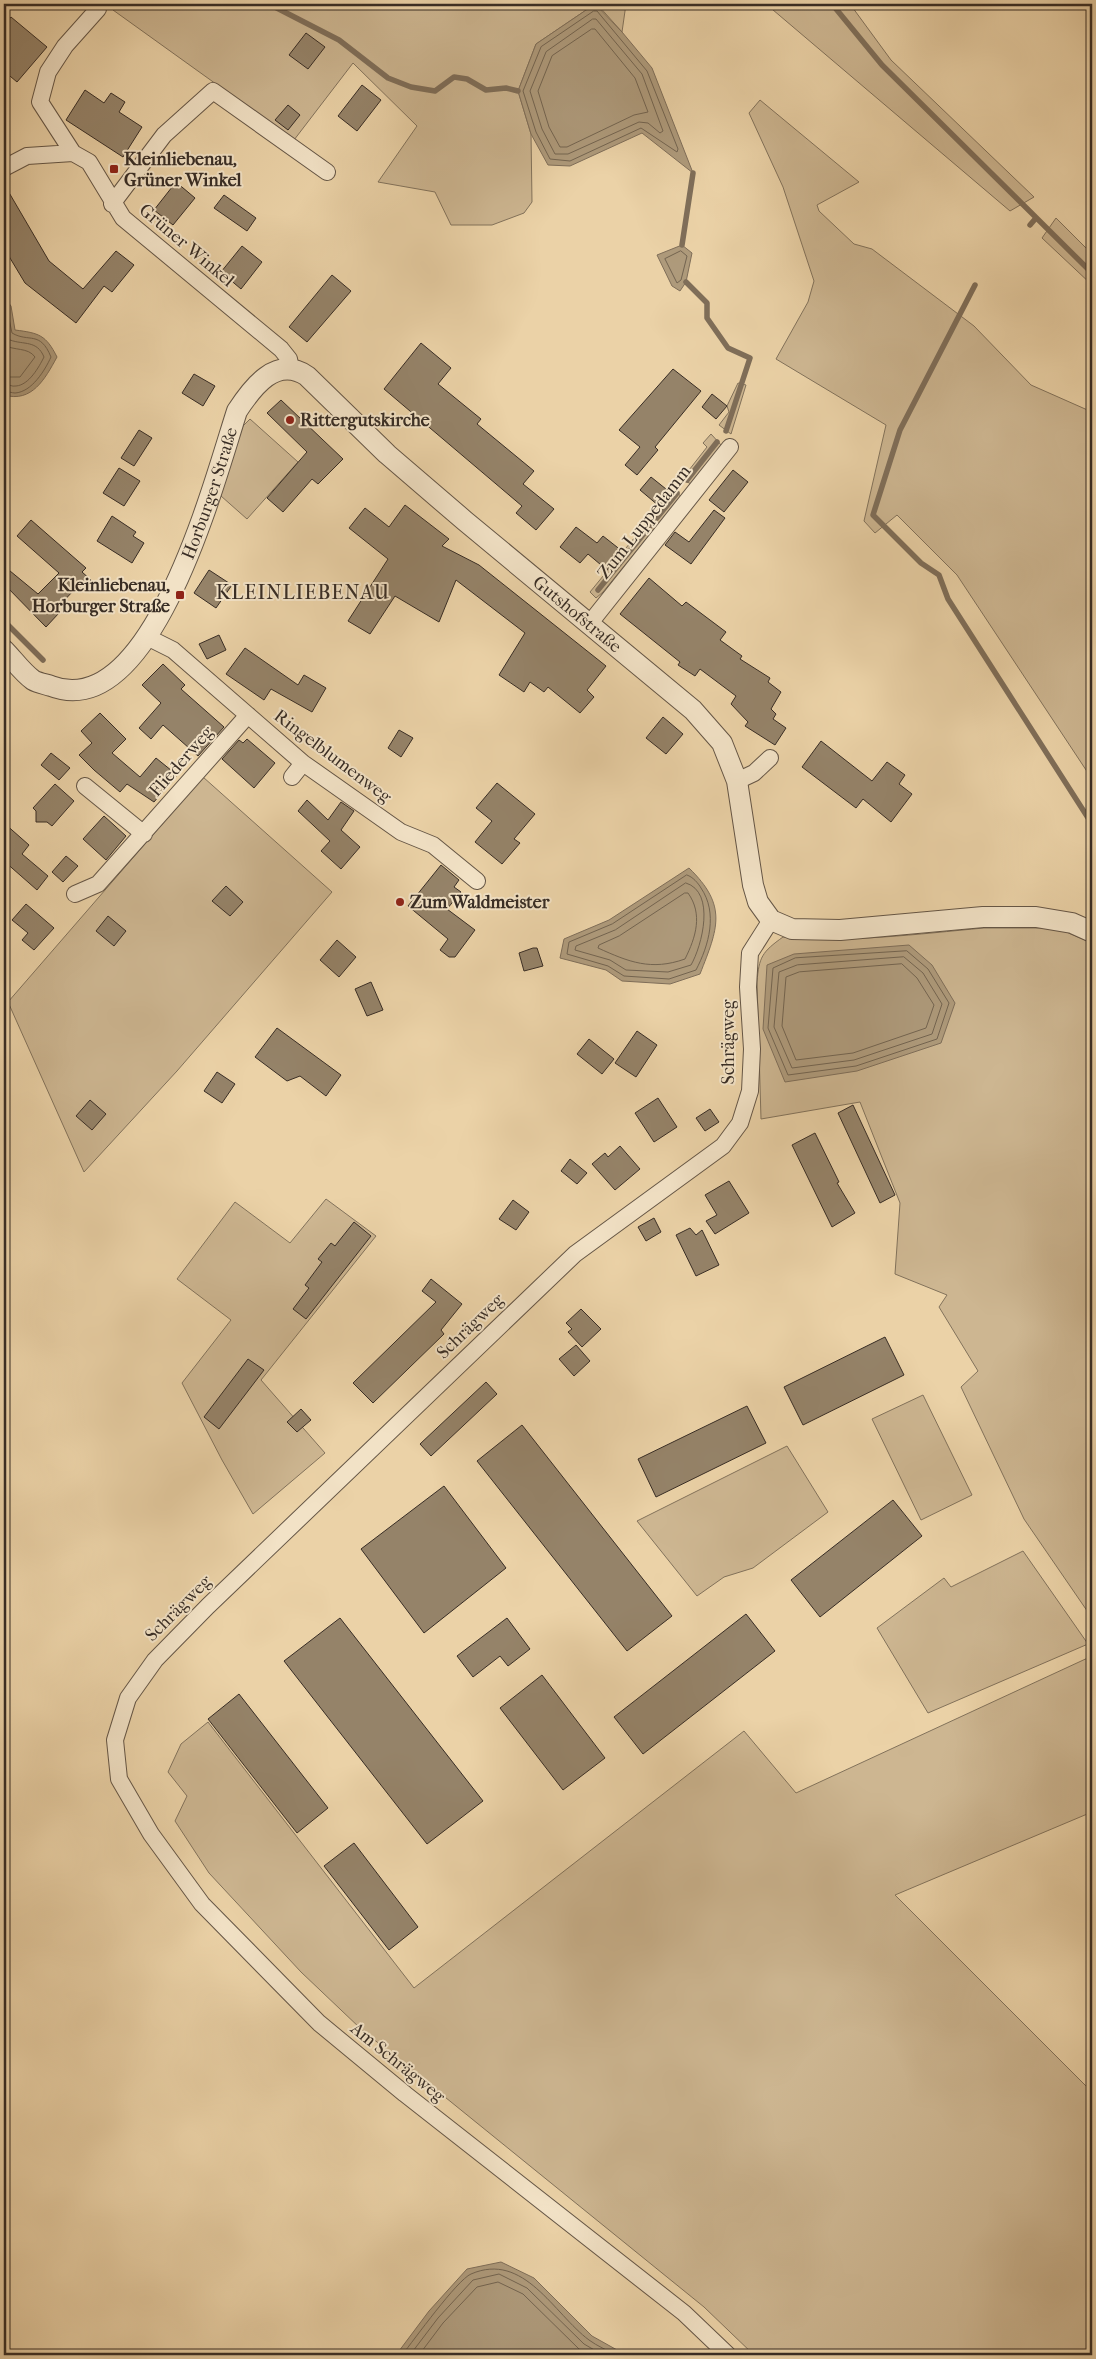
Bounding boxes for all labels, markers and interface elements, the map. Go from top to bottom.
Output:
place label: Kleinliebenau, Grüner Winkel [124,149,243,191]
marker: Kleinliebenau, Grüner Winkel [108,163,120,175]
street label: Grüner Winkel [135,200,238,291]
place label: Rittergutskirche [300,410,430,431]
marker: Rittergutskirche [284,414,296,426]
street label: Horburger Straße [178,425,242,563]
street label: Zum Luppedamm [593,461,695,583]
street label: Gutshofstraße [528,572,626,657]
place label: Kleinliebenau, Horburger Straße [32,575,170,617]
district label: KLEINLIEBENAU [216,581,390,604]
marker: Kleinliebenau, Horburger Straße [174,589,186,601]
street label: Ringelblumenweg [270,705,396,808]
street label: Fliederweg [145,721,218,801]
place label: Zum Waldmeister [410,892,550,913]
marker: Zum Waldmeister [394,896,406,908]
street label: Schrägweg [718,999,739,1084]
street label: Schrägweg [433,1289,508,1363]
street label: Schrägweg [141,1571,216,1646]
street label: Am Schrägweg [345,2017,449,2107]

